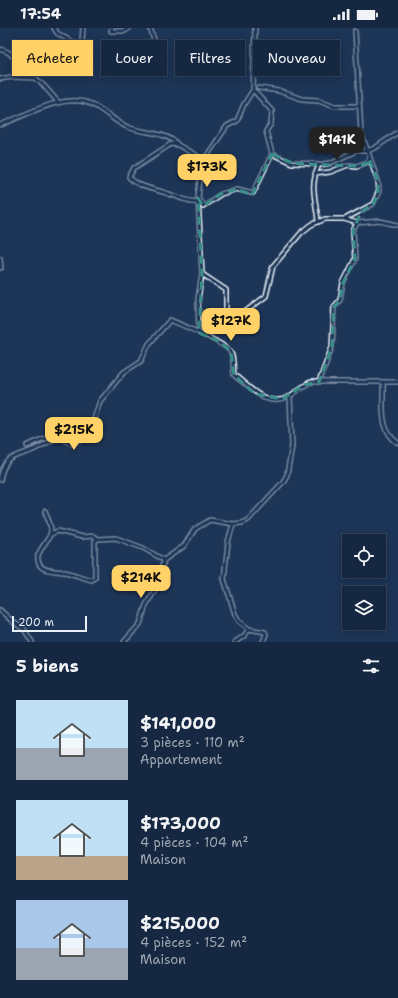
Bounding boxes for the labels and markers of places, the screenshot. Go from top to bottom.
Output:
pin: $141K [309,127,365,161]
pin: $173K [179,154,235,188]
pin: $127K [203,308,259,342]
pin: $215K [46,417,102,451]
pin: $214K [113,565,169,599]

